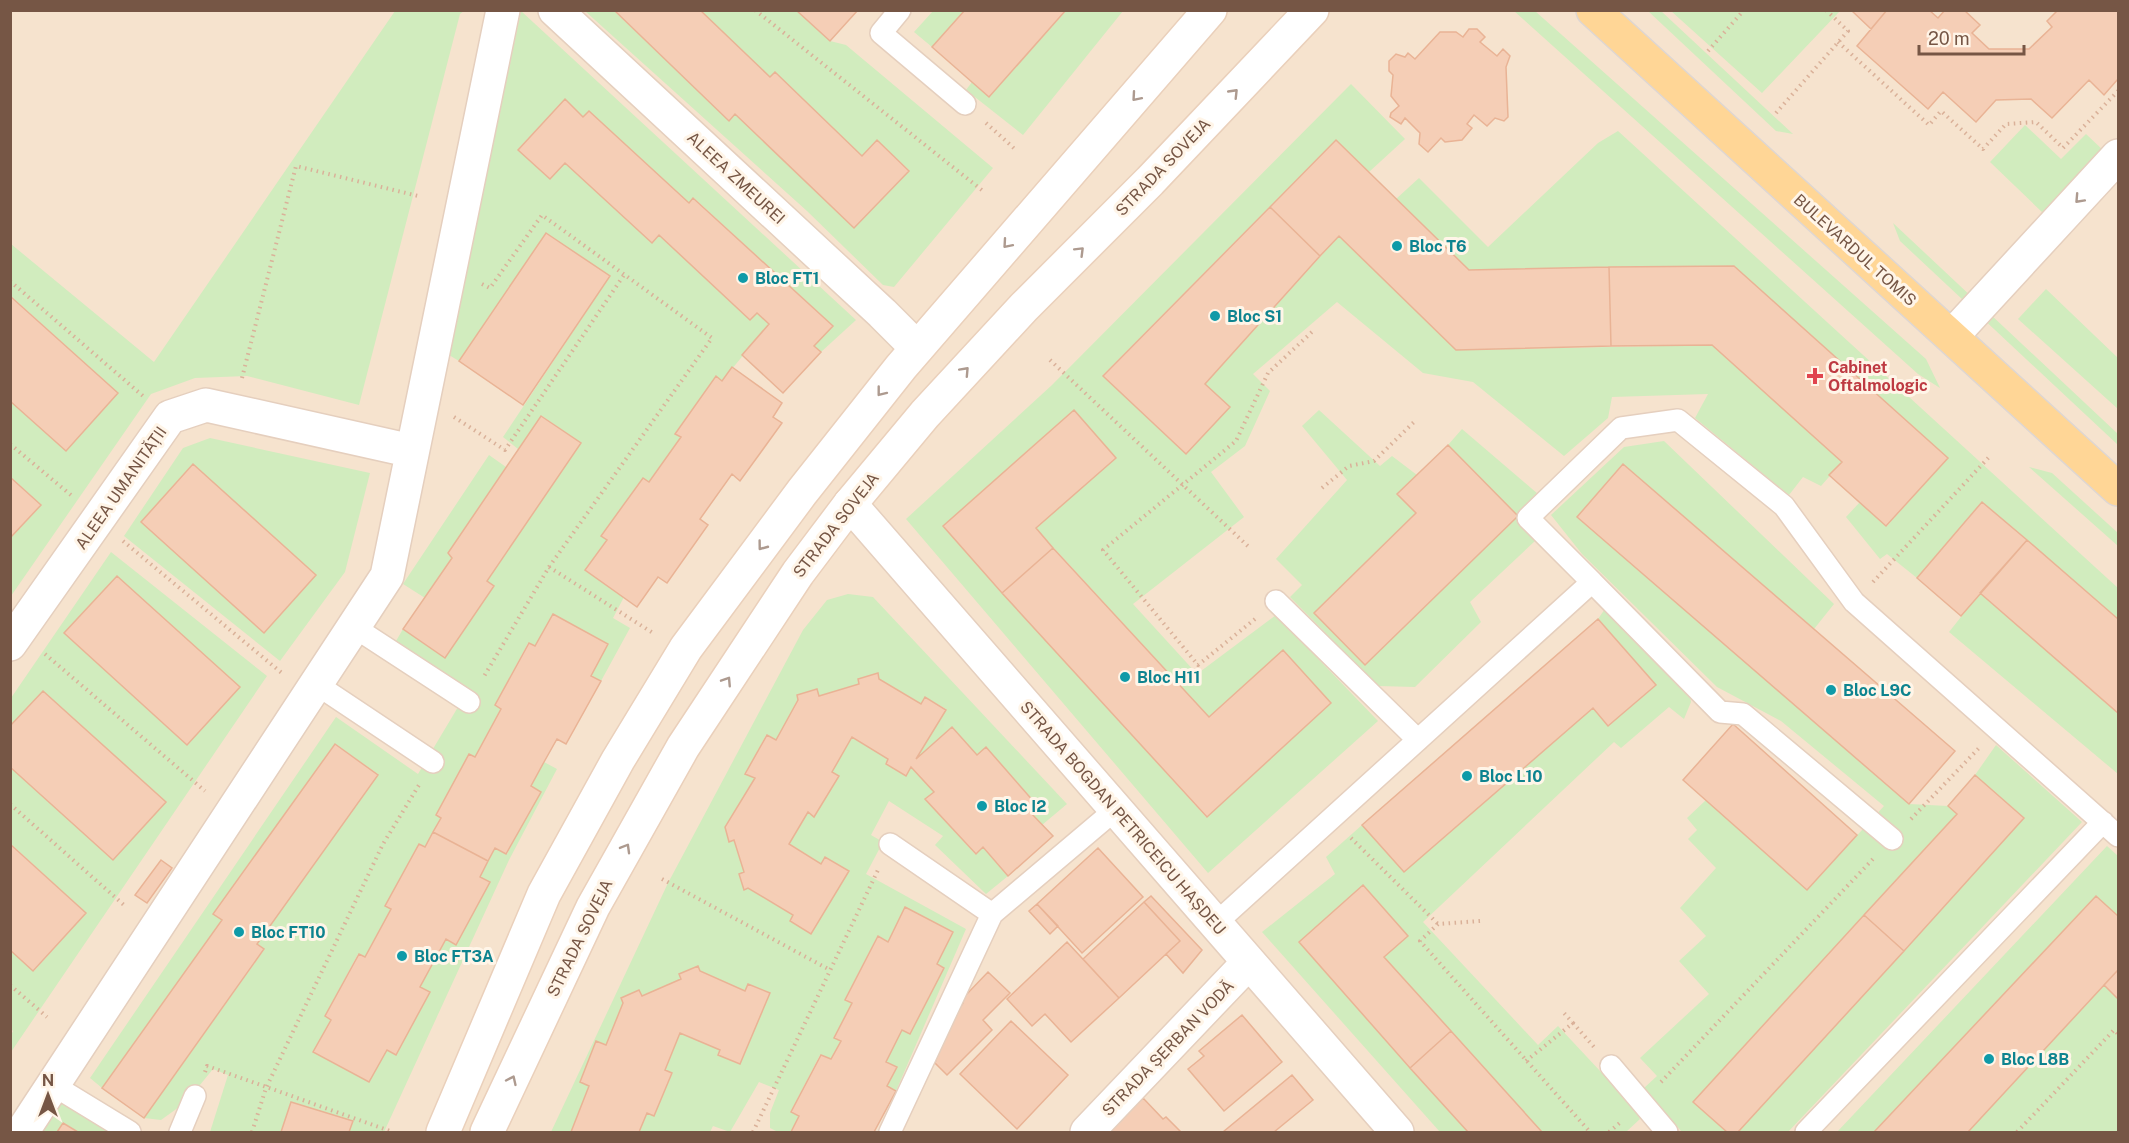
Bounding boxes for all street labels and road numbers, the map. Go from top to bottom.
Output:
street label: STRADA SOVEJA [1112,114,1214,220]
street label: ALEEA ZMEUREI [683,128,789,228]
street label: BULEVARDUL TOMIS [1790,190,1920,310]
street label: ALEEA UMANITĂȚII [71,423,171,553]
street label: STRADA SOVEJA [789,469,883,581]
street label: STRADA BOGDAN PETRICEICU HAȘDEU [1016,697,1230,939]
street label: STRADA SOVEJA [543,876,617,1000]
street label: STRADA ȘERBAN VODĂ [1098,976,1238,1120]

